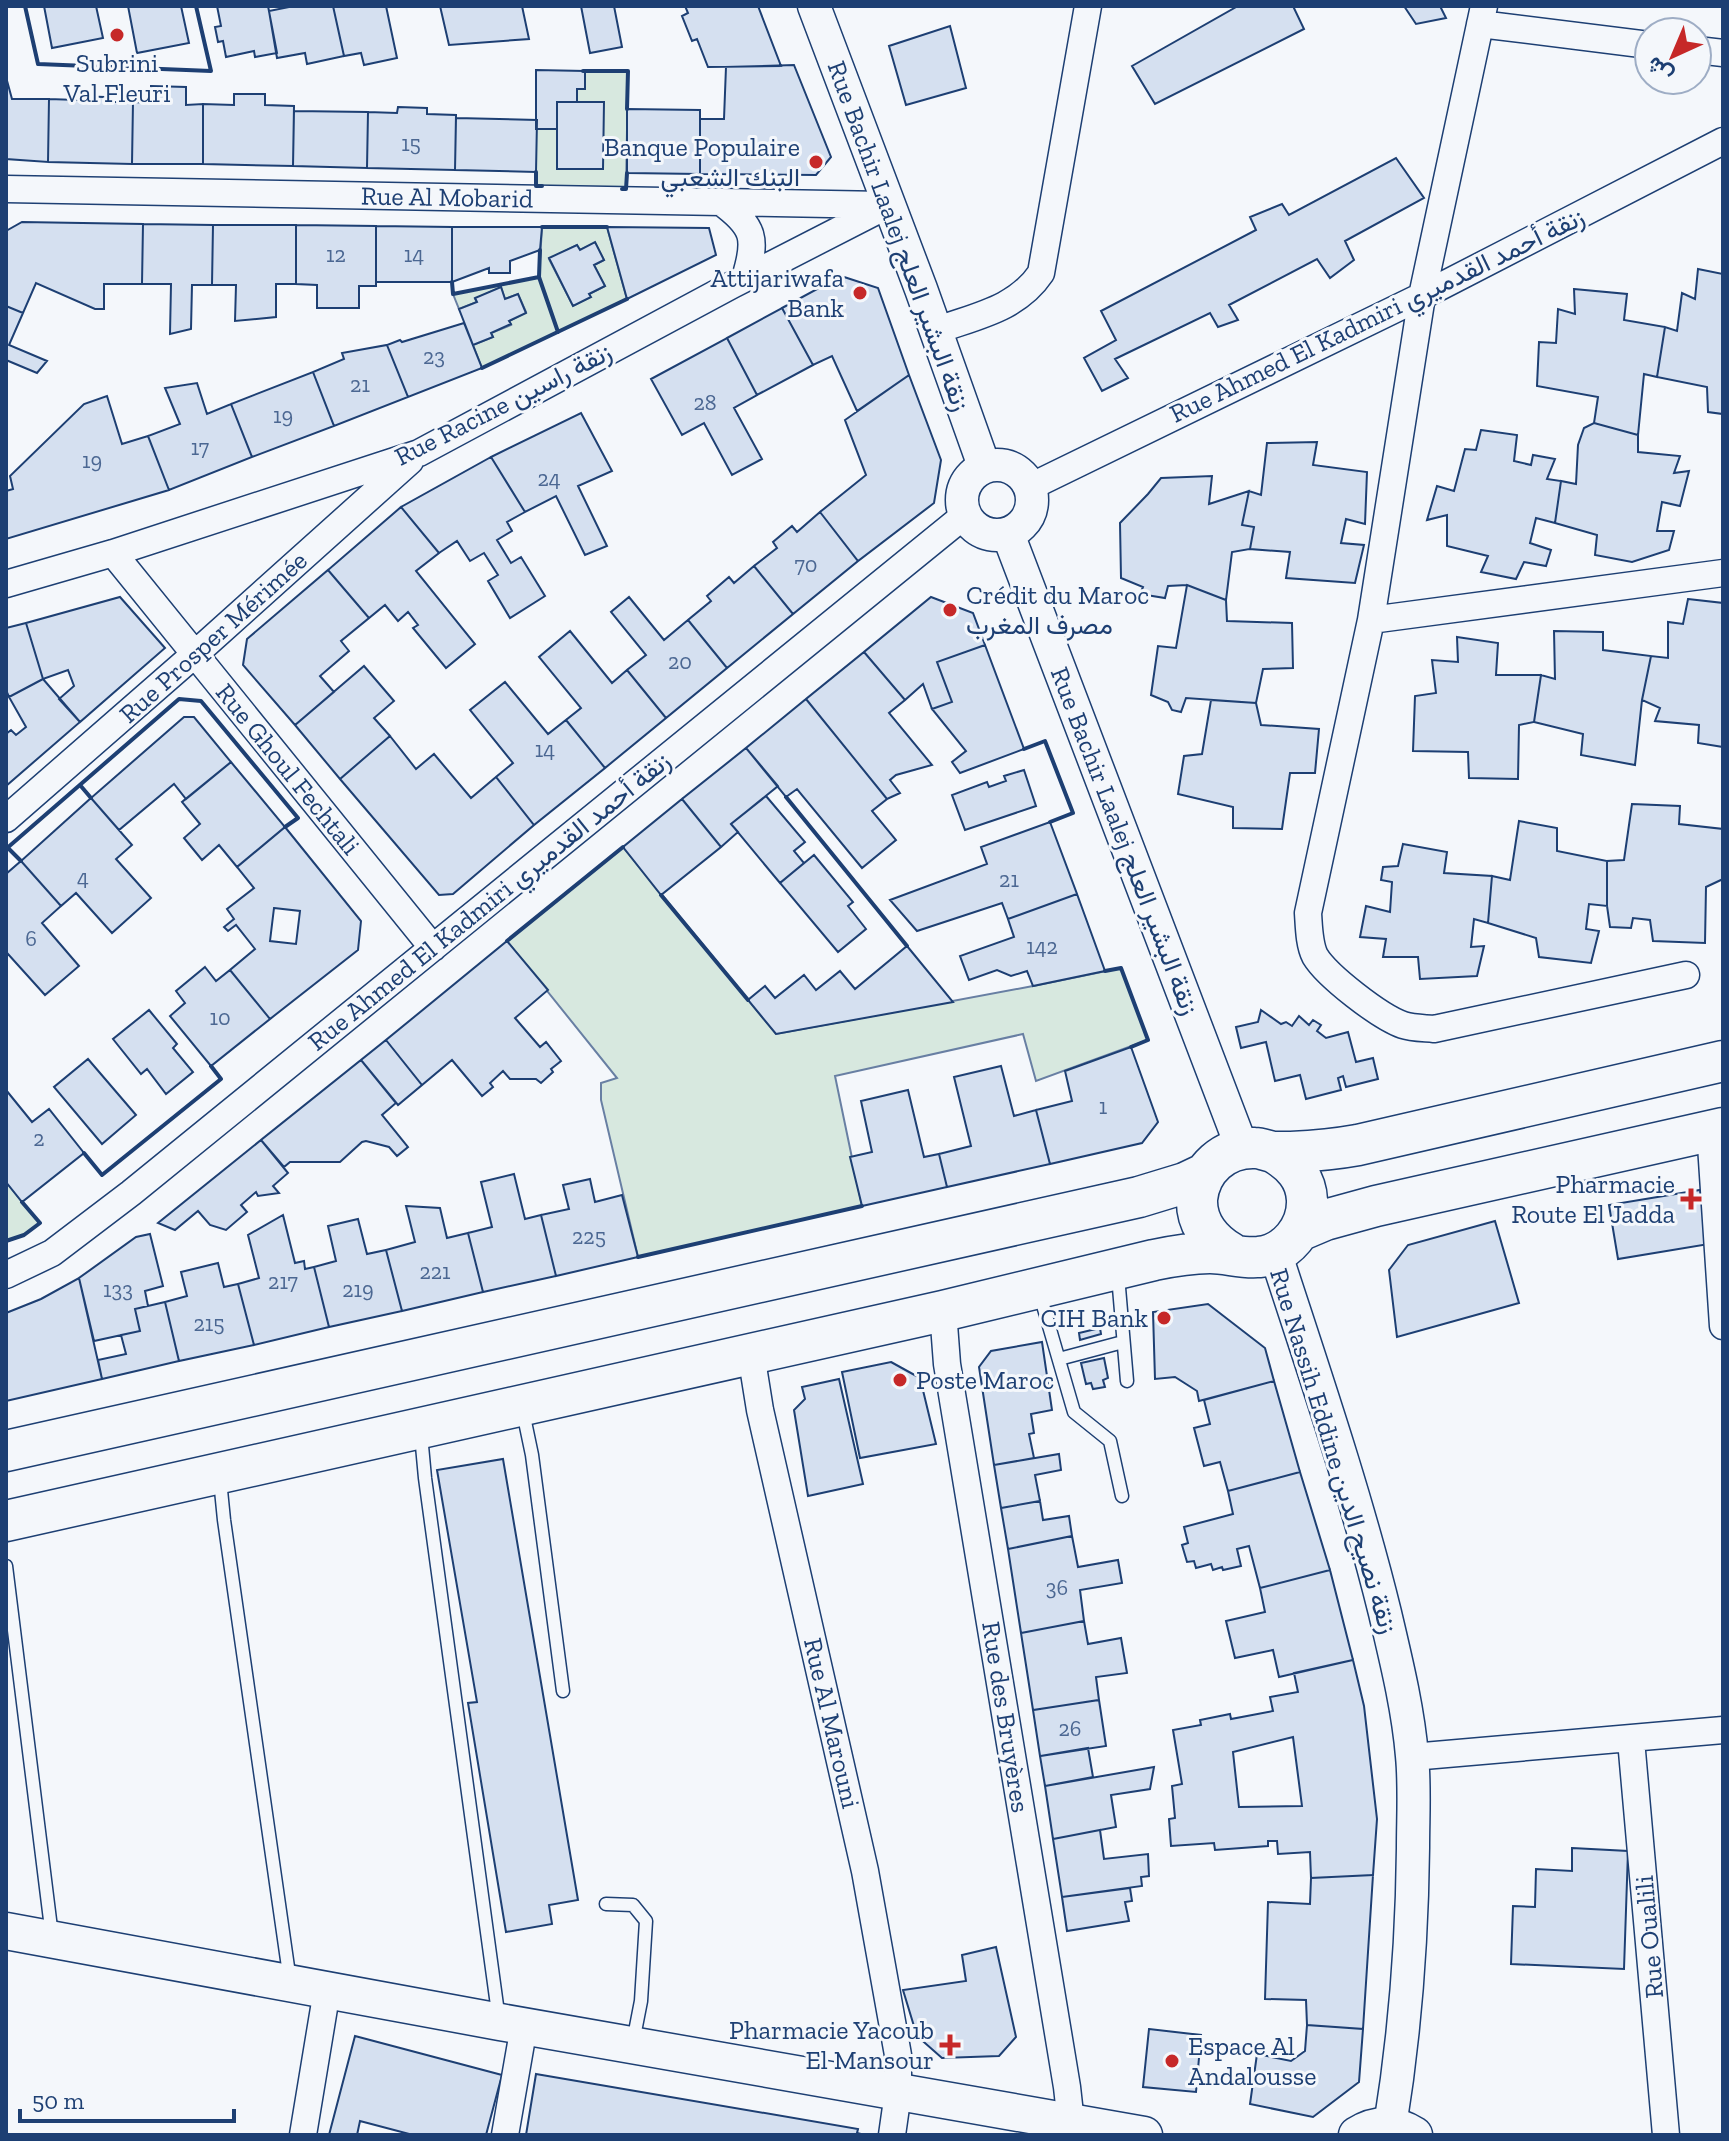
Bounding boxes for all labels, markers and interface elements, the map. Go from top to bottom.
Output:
north arrow [1633,16,1713,96]
marker: Subrini Val Fleuri [108,26,126,44]
place label: Subrini Val Fleuri [62,47,171,109]
text: ش [1641,51,1678,89]
street label: Rue Bachir Laalej زنقة البشير العلج [819,57,977,416]
house number: 15 [401,130,421,157]
place label: Banque Populaire البنك الشعبي [604,131,800,198]
marker: Banque Populaire البنك الشعبي [807,153,825,171]
street label: Rue Al Mobarid [361,179,533,215]
street label: Rue Ahmed El Kadmiri زنقة أحمد القدميري [1164,200,1592,434]
house number: 12 [326,241,346,268]
house number: 14 [404,241,424,268]
place label: Attijariwafa Bank [711,262,844,324]
marker: Attijariwafa Bank [851,284,869,302]
street label: Rue Racine زنقة راسين [389,335,617,473]
house number: 23 [423,343,445,370]
house number: 21 [350,371,370,398]
house number: 28 [693,389,717,416]
house number: 19 [273,402,293,429]
house number: 17 [191,434,210,461]
house number: 19 [82,447,102,474]
house number: 24 [537,465,561,492]
street label: Rue Prosper Mérimée [112,544,314,730]
house number: 70 [794,551,818,578]
place label: Crédit du Maroc مصرف المغرب [966,579,1149,641]
marker: Crédit du Maroc مصرف المغرب [941,601,959,619]
house number: 20 [668,648,692,675]
street label: Rue Bachir Laalej زنقة البشير العلج [1042,662,1206,1020]
street label: Rue Ghoul Fechtali [209,677,367,861]
house number: 14 [535,736,555,763]
street label: Rue Ahmed El Kadmiri زنقة أحمد القدميري [301,745,680,1061]
house number: 4 [77,864,89,891]
house number: 21 [999,866,1019,893]
house number: 6 [25,925,37,952]
house number: 142 [1026,933,1058,960]
house number: 10 [209,1004,231,1031]
house number: 1 [1099,1093,1108,1120]
house number: 2 [33,1125,45,1152]
place label: Pharmacie Route El Jadda [1511,1168,1675,1230]
marker: Pharmacie Route El Jadda [1682,1190,1700,1208]
house number: 225 [572,1223,606,1250]
house number: 221 [419,1258,451,1285]
street label: Rue Nassih Eddine زنقة نصيح الدين [1261,1264,1405,1638]
house number: 217 [268,1268,299,1295]
house number: 133 [103,1276,133,1303]
house number: 219 [342,1276,374,1303]
place label: CIH Bank [1041,1302,1148,1334]
marker: CIH Bank [1155,1309,1173,1327]
house number: 215 [193,1310,225,1337]
place label: Poste Maroc [916,1364,1054,1396]
marker: Poste Maroc [891,1371,909,1389]
house number: 36 [1046,1574,1068,1601]
street label: Rue des Bruyères [975,1619,1037,1815]
street label: Rue Al Marouni [797,1635,867,1811]
house number: 26 [1058,1715,1082,1742]
street label: Rue Oualili [1628,1874,1670,2000]
place label: Pharmacie Yacoub El Mansour [729,2014,934,2076]
place label: Espace Al Andalousse [1188,2030,1316,2092]
marker: Pharmacie Yacoub El Mansour [941,2036,959,2054]
marker: Espace Al Andalousse [1163,2052,1181,2070]
scale bar [20,2073,234,2123]
text: 50 m [32,2086,85,2115]

